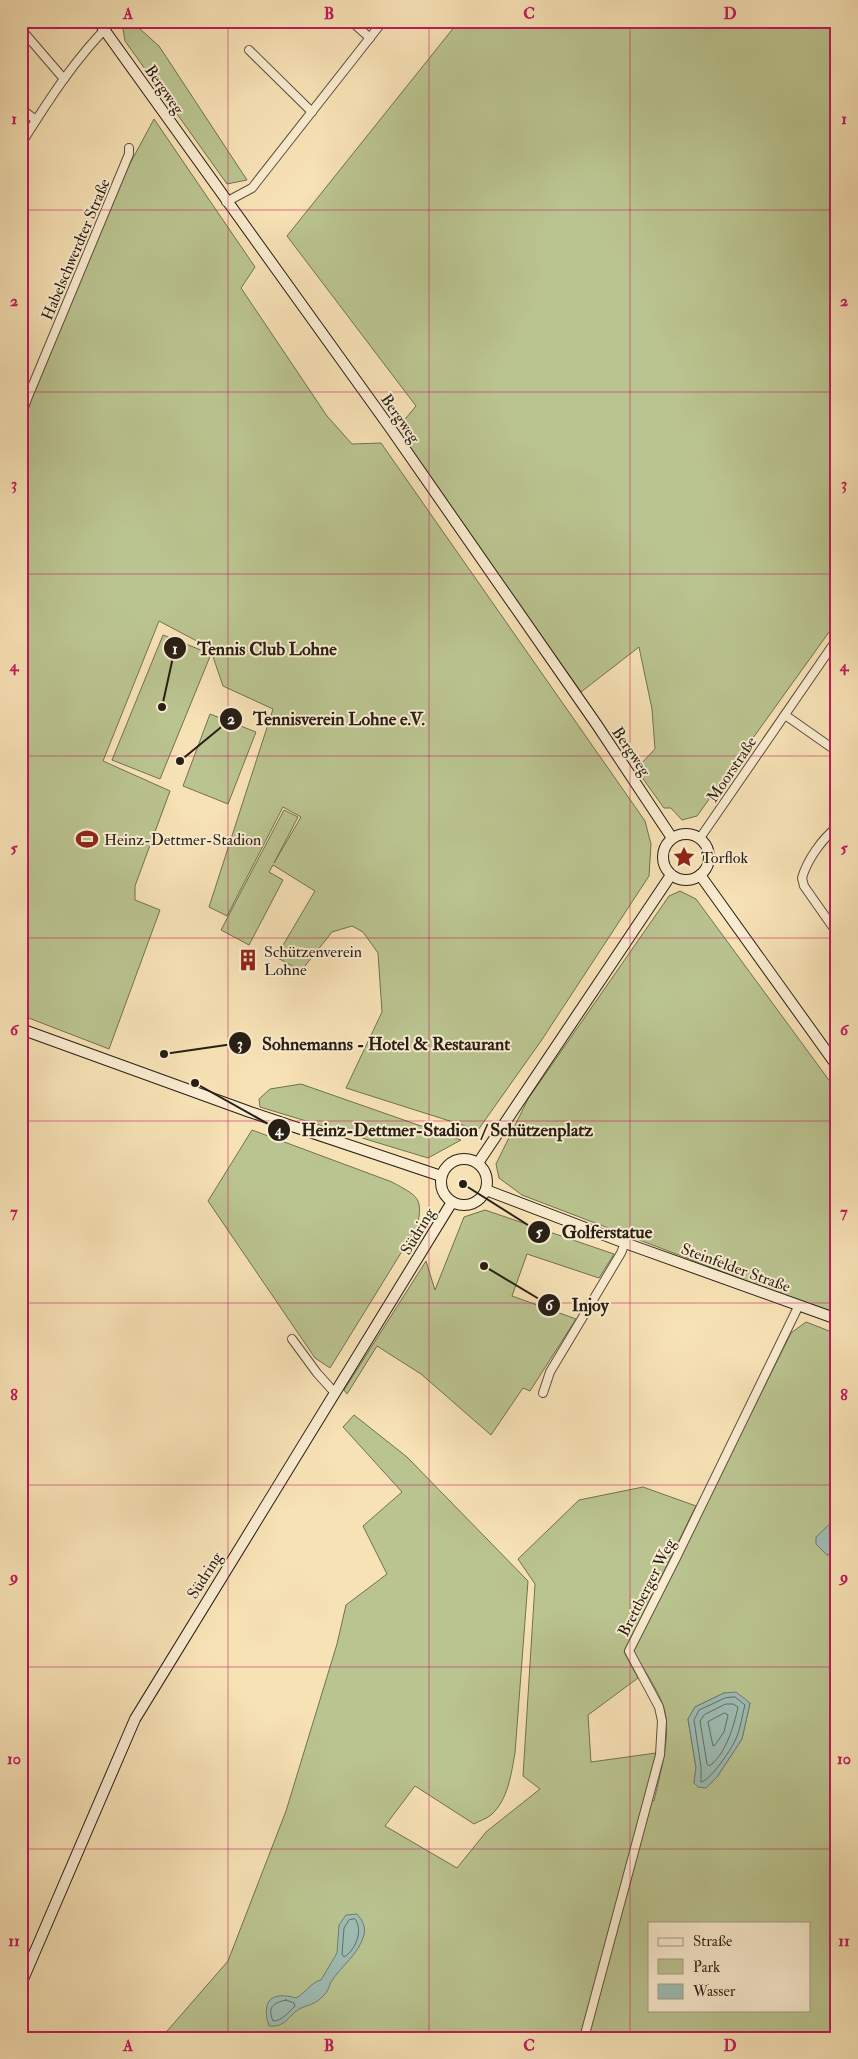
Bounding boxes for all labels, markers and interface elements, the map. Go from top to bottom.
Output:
text: A [122,4,134,24]
text: B [324,4,334,24]
text: C [523,4,535,24]
text: D [723,4,737,24]
street label: Bergweg [140,61,189,119]
text: 1 [11,109,17,129]
text: 1 [841,109,847,129]
street label: Habelschwerdter Straße [37,175,115,323]
text: 2 [10,291,18,311]
text: 2 [840,291,848,311]
street label: Bergweg [376,390,425,448]
text: 3 [11,474,17,494]
text: 3 [841,474,847,494]
callout: Tennis Club Lohne [162,632,347,665]
text: Tennis Club Lohne [196,638,337,661]
text: 1 [172,640,178,659]
text: 4 [9,656,20,676]
text: 4 [839,656,850,676]
callout: Tennisverein Lohne e.V. [218,703,435,736]
text: Tennisverein Lohne e.V. [252,708,425,731]
text: 2 [227,710,235,729]
street label: Bergweg [607,723,656,781]
street label: Moorstraße [703,733,761,806]
sports icon: Heinz-Dettmer-Stadion [74,826,100,852]
place label: Heinz-Dettmer-Stadion [104,830,261,850]
text: 5 [10,838,18,858]
text: 5 [840,838,848,858]
place icon: Torflok [671,844,697,870]
place label: Torflok [701,848,748,868]
place label: Schützenverein Lohne [264,942,362,980]
building icon: Schützenverein Lohne [235,947,261,973]
text: 6 [10,1020,20,1040]
text: 6 [840,1020,850,1040]
callout: Sohnemanns - Hotel & Restaurant [227,1027,520,1060]
text: Sohnemanns - Hotel & Restaurant [262,1033,510,1056]
text: 3 [237,1035,243,1054]
callout: Heinz-Dettmer-Stadion / Schützenplatz [266,1113,603,1146]
text: Heinz-Dettmer-Stadion / Schützenplatz [301,1119,593,1142]
text: 4 [274,1121,284,1140]
text: 7 [10,1202,18,1222]
text: 7 [840,1202,848,1222]
street label: Südring [396,1203,440,1259]
callout: Golferstatue [526,1216,662,1249]
text: Golferstatue [562,1221,653,1244]
text: 5 [536,1223,543,1242]
street label: Steinfelder Straße [678,1239,793,1297]
callout: Injoy [536,1288,619,1321]
text: Injoy [571,1294,610,1317]
text: 6 [545,1296,554,1315]
text: 8 [10,1385,18,1405]
text: 8 [840,1385,848,1405]
street label: Brettberger Weg [614,1534,681,1640]
street label: Südring [183,1548,228,1603]
text: 9 [8,1567,18,1587]
text: 9 [838,1567,848,1587]
text: 10 [7,1749,21,1769]
text: 10 [837,1749,851,1769]
legend [648,1922,810,2012]
text: 11 [8,1931,20,1951]
text: 11 [838,1931,850,1951]
text: Straße [693,1932,732,1951]
text: Park [693,1958,720,1977]
text: Wasser [692,1982,736,2001]
text: A [122,2036,134,2056]
text: B [324,2036,334,2056]
text: C [523,2036,535,2056]
text: D [723,2036,737,2056]

